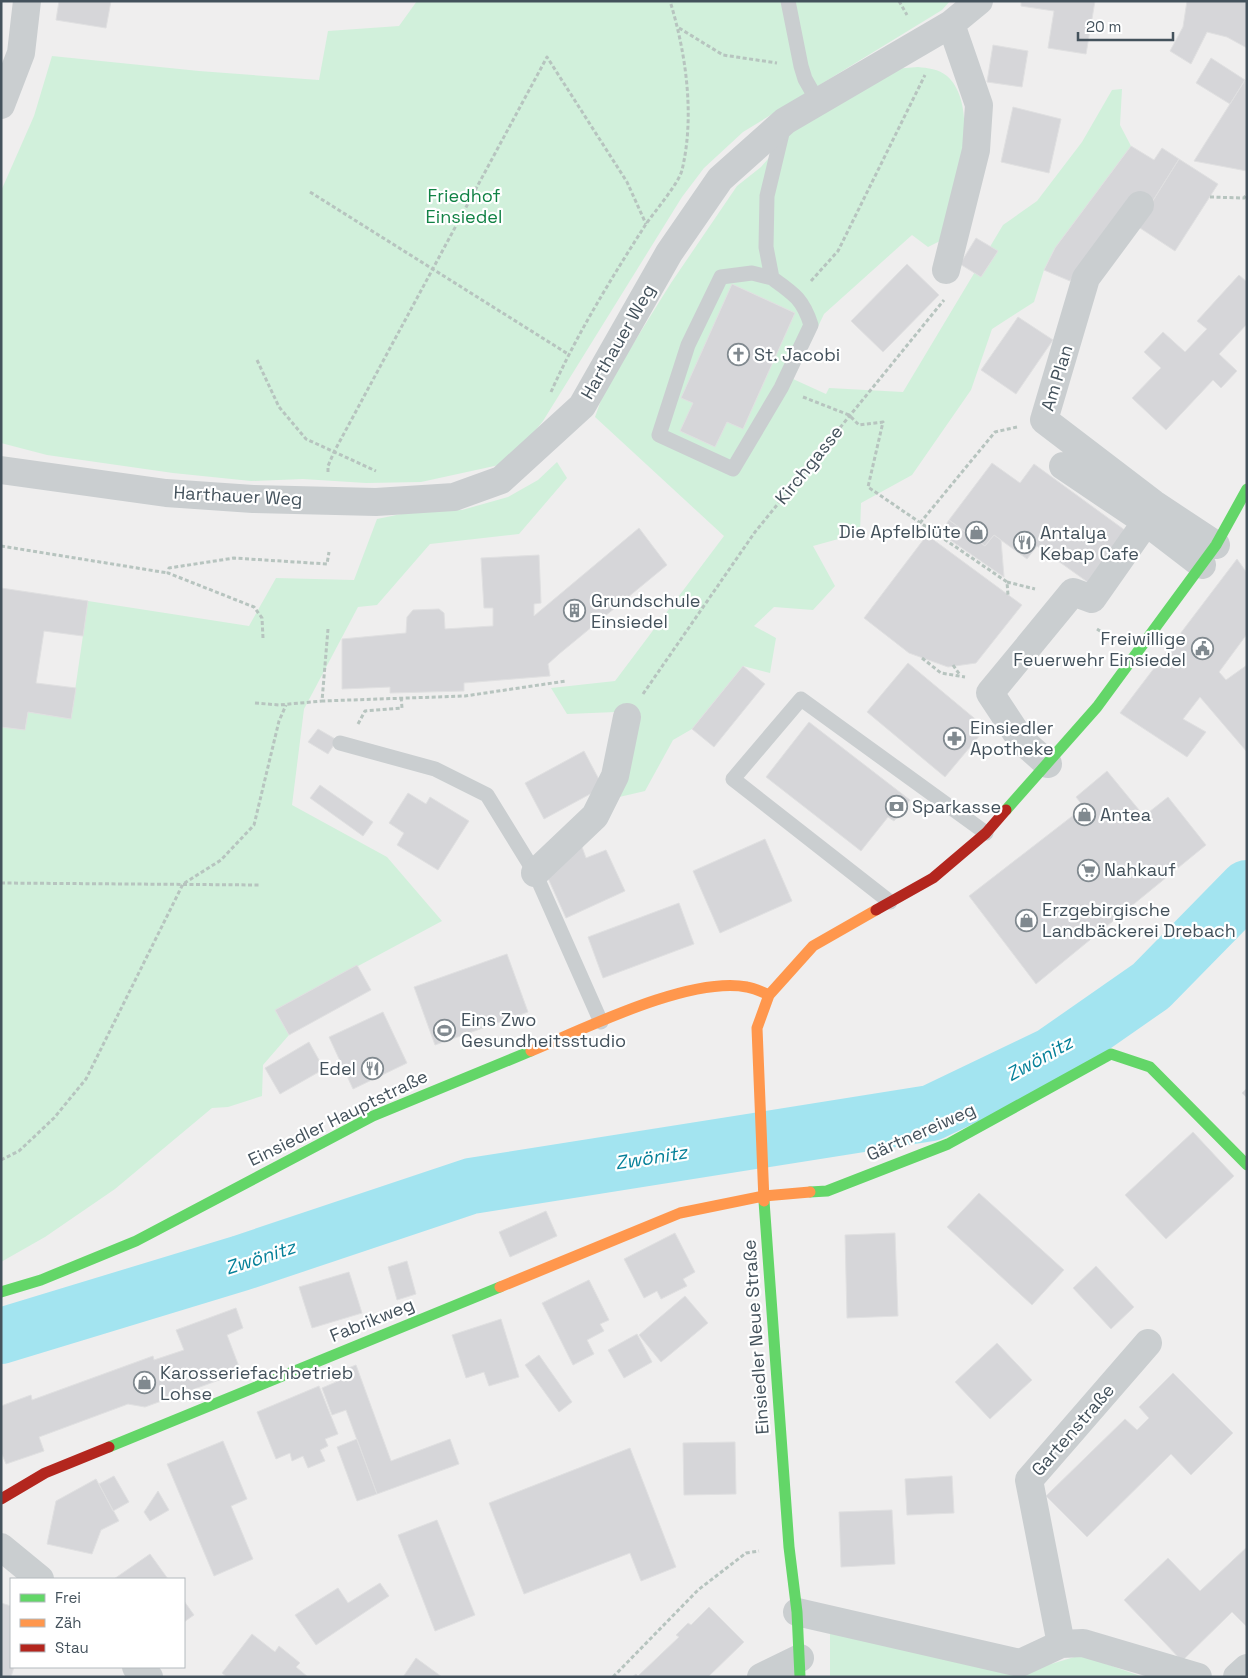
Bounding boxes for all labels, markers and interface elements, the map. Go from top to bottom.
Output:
scale bar [1078,10,1173,42]
text: 20 m [1086,17,1121,36]
park label: Friedhof Einsiedel [426,184,502,228]
street label: Harthauer Weg [575,280,660,403]
street label: Am Plan [1036,342,1077,414]
church icon: St. Jacobi [726,343,750,367]
place label: St. Jacobi [754,343,840,366]
street label: Kirchgasse [770,420,847,509]
street label: Harthauer Weg [173,481,303,510]
place label: Die Apfelblüte [839,520,961,543]
shop icon: Die Apfelblüte [965,520,989,544]
place label: Antalya Kebap Cafe [1040,521,1139,565]
restaurant icon: Antalya Kebap Cafe [1012,531,1036,555]
place label: Grundschule Einsiedel [591,589,701,633]
building icon: Grundschule Einsiedel [563,599,587,623]
place label: Freiwillige Feuerwehr Einsiedel [1013,627,1186,671]
public building icon: Freiwillige Feuerwehr Einsiedel [1190,637,1214,661]
place label: Einsiedler Apotheke [970,716,1054,760]
pharmacy icon: Einsiedler Apotheke [942,726,966,750]
bank icon: Sparkasse [884,795,908,819]
place label: Sparkasse [912,795,1001,818]
shop icon: Antea [1072,803,1096,827]
place label: Antea [1100,803,1151,826]
supermarket icon: Nahkauf [1076,858,1100,882]
place label: Nahkauf [1104,858,1176,881]
place label: Erzgebirgische Landbäckerei Drebach [1042,898,1236,942]
shop icon: Erzgebirgische Landbäckerei Drebach [1014,908,1038,932]
place label: Eins Zwo Gesundheitsstudio [461,1008,626,1052]
sports icon: Eins Zwo Gesundheitsstudio [433,1018,457,1042]
water label: Zwönitz [1001,1029,1078,1087]
place label: Edel [319,1057,356,1080]
restaurant icon: Edel [360,1057,384,1081]
street label: Einsiedler Hauptstraße [244,1064,431,1171]
street label: Gärtnereiweg [863,1097,979,1166]
water label: Zwönitz [613,1139,690,1176]
water label: Zwönitz [222,1234,300,1281]
street label: Einsiedler Neue Straße [737,1239,774,1435]
street label: Fabrikweg [326,1292,417,1347]
place label: Karosseriefachbetrieb Lohse [160,1361,353,1405]
shop icon: Karosseriefachbetrieb Lohse [132,1371,156,1395]
street label: Gartenstraße [1026,1379,1119,1481]
legend [10,1578,185,1668]
text: Frei [55,1588,81,1607]
text: Zäh [55,1613,81,1632]
text: Stau [55,1638,89,1657]

